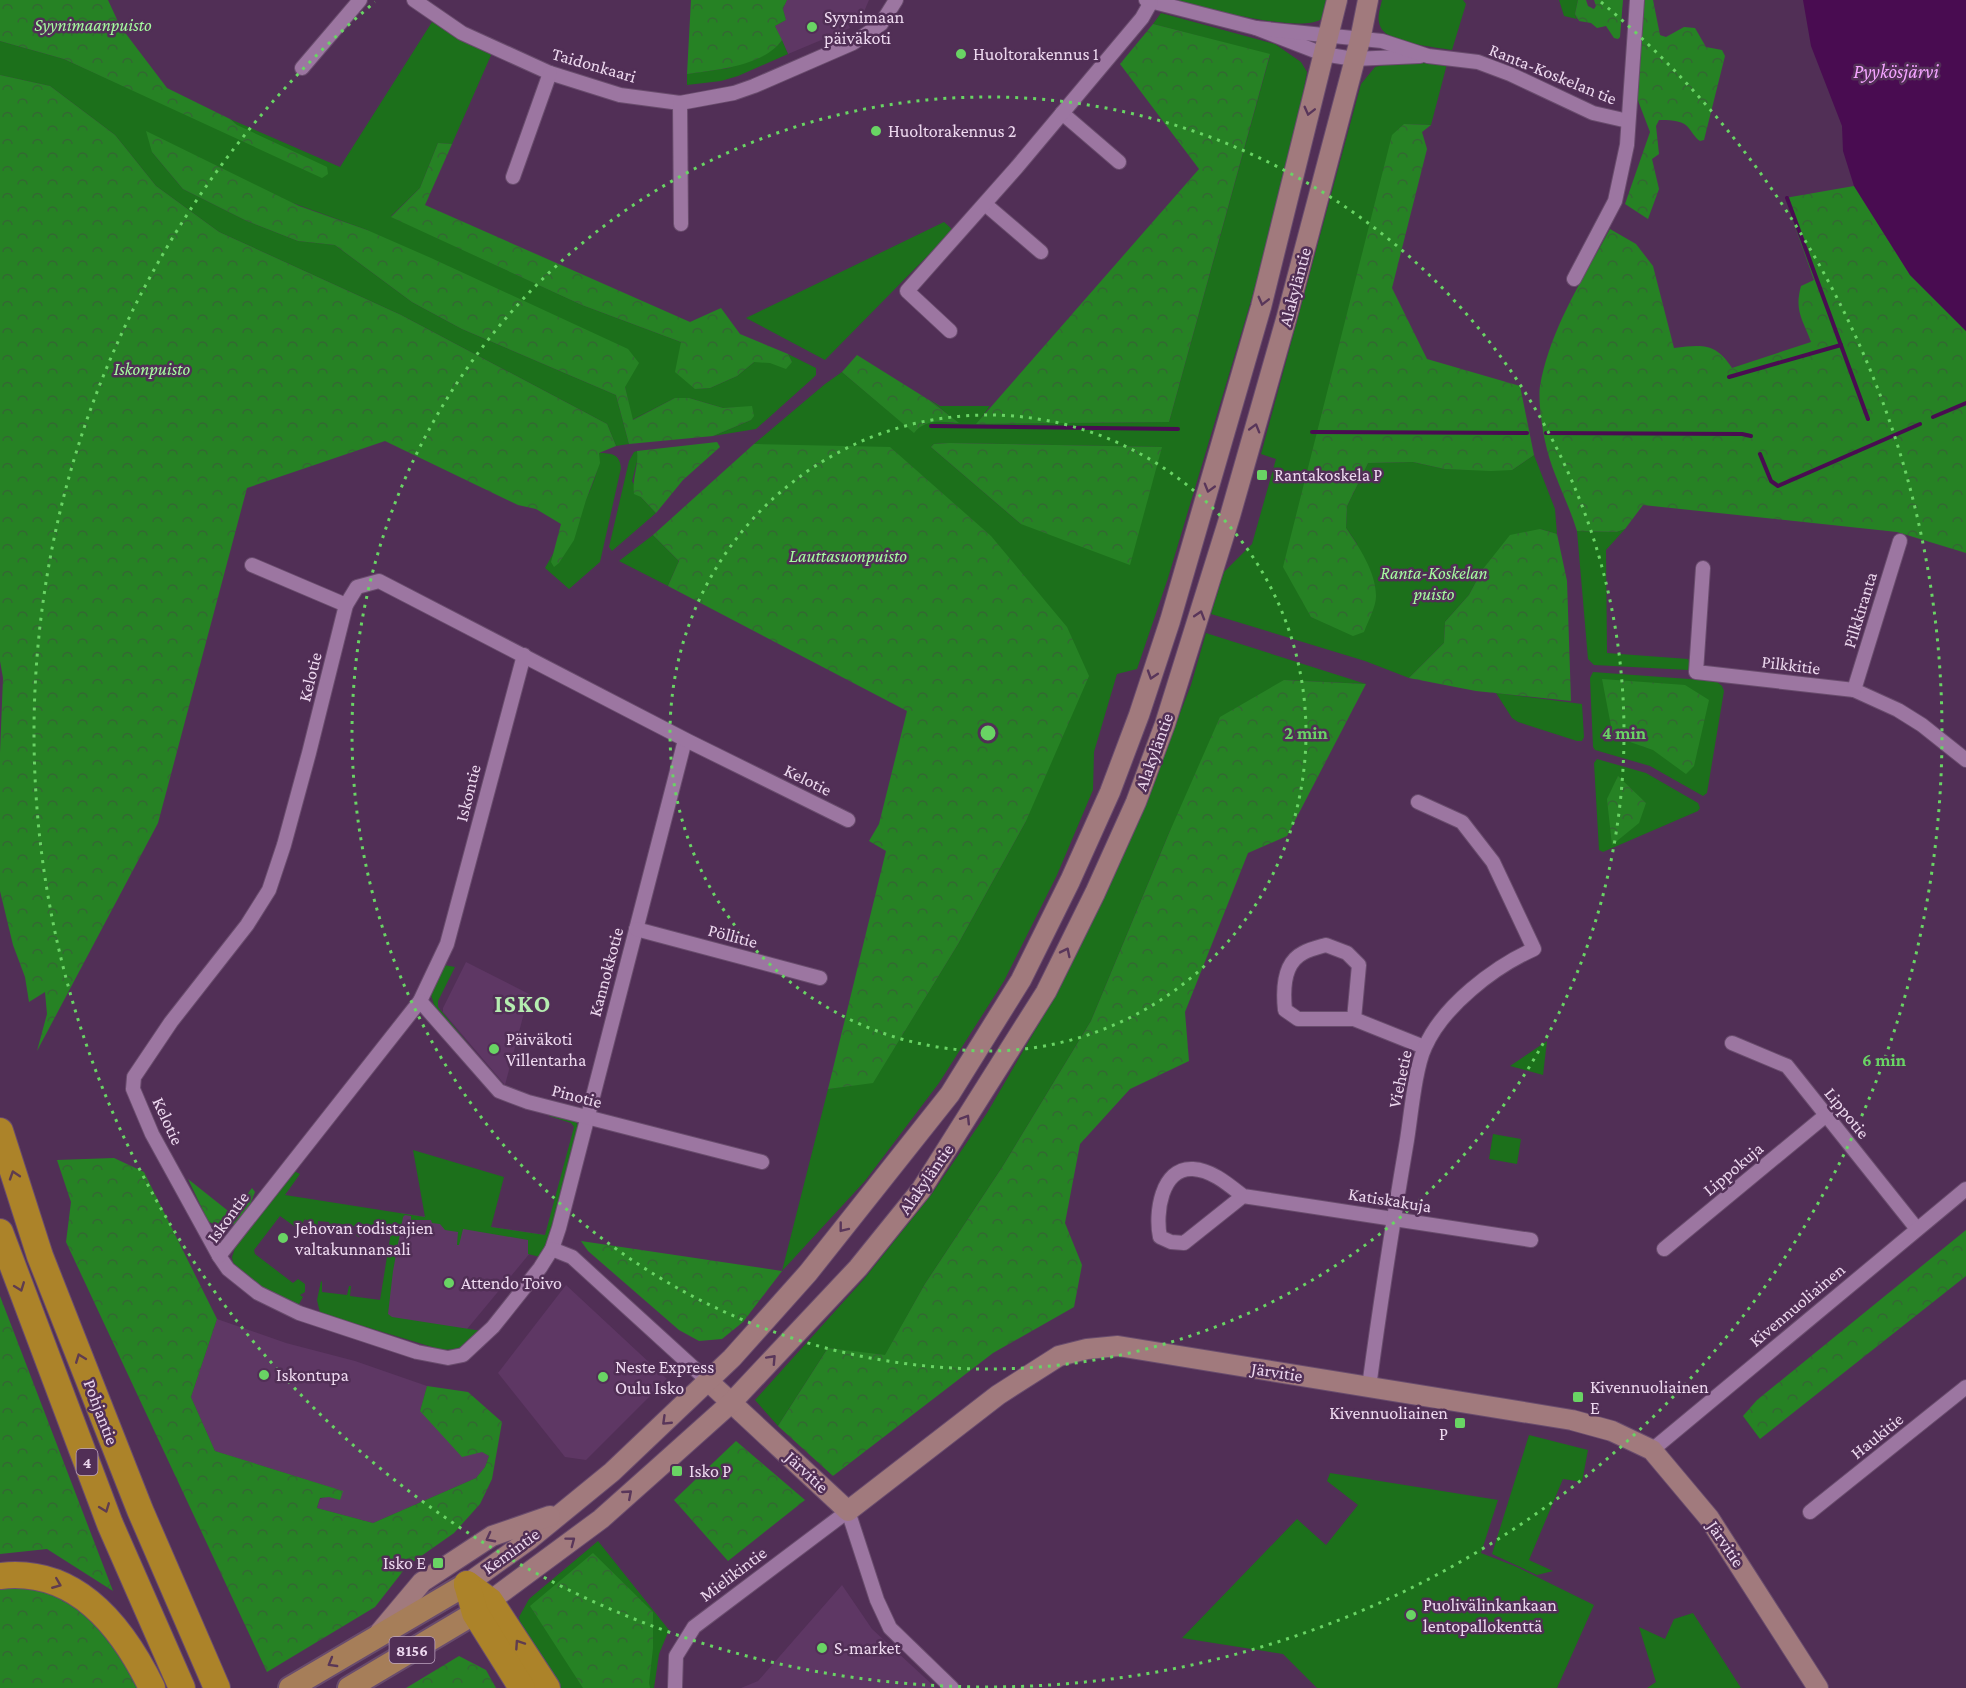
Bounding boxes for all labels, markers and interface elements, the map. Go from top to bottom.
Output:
place label: Syynimaan päiväkoti [824,7,905,48]
park label: Syynimaanpuisto [34,15,152,35]
marker: Syynimaan päiväkoti [805,20,819,34]
street label: Ranta-Koskelan tie [1486,39,1620,109]
street label: Taidonkaari [550,43,639,87]
place label: Huoltorakennus 1 [973,44,1099,64]
marker: Huoltorakennus 1 [954,47,968,61]
water label: Pyykösjärvi [1853,60,1939,83]
one-way arrow [1303,106,1316,116]
place label: Huoltorakennus 2 [888,121,1016,141]
marker: Huoltorakennus 2 [869,124,883,138]
street label: Alakyläntie [1275,245,1315,329]
one-way arrow [1257,295,1270,305]
park label: Iskonpuisto [114,359,191,379]
one-way arrow [1248,423,1260,434]
place label: Rantakoskela P [1274,465,1382,485]
marker: Rantakoskela P [1255,468,1269,482]
one-way arrow [1204,483,1217,493]
park label: Lauttasuonpuisto [789,546,907,566]
park label: Ranta-Koskelan puisto [1380,563,1488,604]
street label: Pilkkiranta [1839,569,1881,651]
one-way arrow [1193,610,1205,621]
street label: Kelotie [294,650,326,704]
street label: Pilkkitie [1761,651,1822,679]
one-way arrow [1147,669,1159,679]
street label: Alakyläntie [1131,710,1177,794]
centre of rings [978,723,998,743]
text: 2 min [1284,723,1328,743]
text: 4 min [1602,723,1647,743]
street label: Kelotie [781,760,835,800]
street label: Iskontie [451,762,485,824]
street label: Pöllitie [706,920,760,952]
street label: Kannokkotie [585,925,628,1019]
one-way arrow [1058,947,1070,958]
district label: ISKO [494,990,552,1017]
place label: Päiväkoti Villentarha [506,1029,586,1070]
marker: Päiväkoti Villentarha [487,1042,501,1056]
street label: Viehetie [1384,1048,1416,1110]
text: 6 min [1862,1050,1907,1070]
street label: Pinotie [550,1080,604,1112]
street label: Lippotie [1820,1083,1874,1143]
street label: Kelotie [148,1094,188,1148]
one-way arrow [959,1115,970,1126]
street label: Lippokuja [1699,1138,1768,1201]
street label: Alakyläntie [895,1140,958,1218]
one-way arrow [9,1170,21,1181]
street label: Katiskakuja [1347,1184,1433,1217]
street label: Iskontie [203,1188,253,1246]
place label: Jehovan todistajien valtakunnansali [293,1218,434,1259]
one-way arrow [840,1222,851,1233]
marker: Jehovan todistajien valtakunnansali [276,1231,290,1245]
street label: Kivennuoliainen [1745,1259,1849,1351]
place label: Attendo Toivo [461,1273,562,1293]
marker: Attendo Toivo [442,1276,456,1290]
one-way arrow [13,1281,25,1292]
one-way arrow [75,1353,87,1364]
one-way arrow [765,1356,776,1366]
place label: Neste Express Oulu Isko [615,1357,714,1398]
street label: Järvitie [1248,1358,1304,1386]
place label: Iskontupa [276,1365,349,1385]
marker: Iskontupa [257,1368,271,1382]
marker: Neste Express Oulu Isko [596,1370,610,1384]
street label: Pohjantie [78,1377,123,1448]
place label: Kivennuoliainen E [1590,1377,1709,1418]
marker: Kivennuoliainen E [1571,1390,1585,1404]
place label: Kivennuoliainen P [1329,1403,1448,1444]
street label: Haukitie [1847,1409,1907,1463]
one-way arrow [662,1414,673,1425]
marker: Kivennuoliainen P [1453,1416,1467,1430]
street label: Järvitie [780,1446,833,1497]
road number: 4 [76,1449,98,1475]
place label: Isko P [689,1461,731,1481]
marker: Isko P [670,1464,684,1478]
one-way arrow [622,1491,633,1502]
one-way arrow [97,1502,110,1513]
street label: Järvitie [1702,1515,1749,1571]
street label: Kemintie [479,1524,543,1578]
one-way arrow [486,1531,496,1542]
one-way arrow [564,1537,575,1548]
street label: Mielikintie [696,1542,770,1606]
place label: Isko E [383,1553,426,1573]
marker: Isko E [431,1556,445,1570]
one-way arrow [51,1576,62,1589]
place label: Puolivälinkankaan lentopallokenttä [1423,1595,1557,1636]
marker: Puolivälinkankaan lentopallokenttä [1404,1608,1418,1622]
road number: 8156 [390,1637,434,1663]
place label: S-market [834,1638,902,1658]
one-way arrow [515,1640,526,1651]
marker: S-market [815,1641,829,1655]
one-way arrow [328,1656,338,1667]

